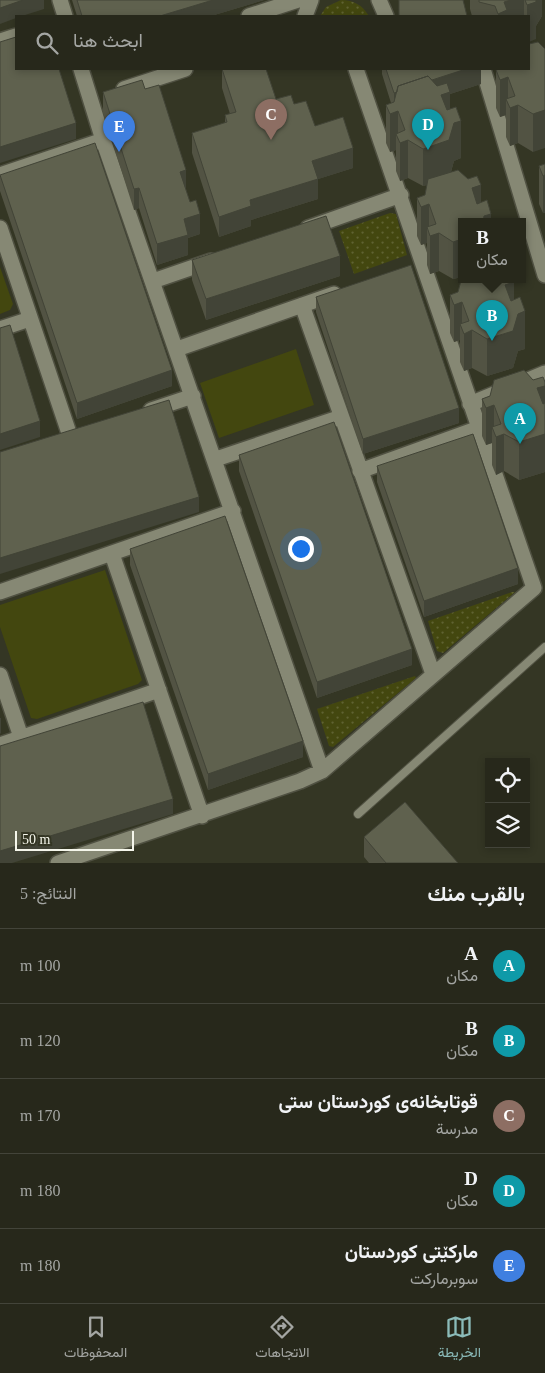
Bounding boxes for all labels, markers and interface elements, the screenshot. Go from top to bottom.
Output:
search box [15,15,530,70]
icon: search [33,29,61,57]
text: ابحث هنا [73,30,143,51]
pin: C [255,99,287,140]
pin: D [412,109,444,150]
pin: E [103,111,135,152]
popup [458,218,526,283]
text: B [476,227,489,248]
text: مكان [476,251,508,268]
pin: B [476,300,508,341]
pin: A [504,403,536,444]
your location [288,536,314,562]
map controls [485,758,530,848]
button: locate [485,758,530,803]
button: layers [485,803,530,848]
scale bar [15,828,134,851]
text: 50 m [22,832,50,847]
text: بالقرب منك [428,882,525,906]
text: النتائج: 5 [20,885,76,902]
text: A [464,943,478,964]
text: 100 m [20,957,60,974]
text: A [503,957,515,974]
text: مكان [446,967,478,984]
text: B [465,1018,478,1039]
text: 120 m [20,1032,60,1049]
text: B [504,1032,514,1049]
text: مكان [446,1042,478,1059]
text: قوتابخانەی کوردستان ستی [279,1091,478,1112]
text: 170 m [20,1107,60,1124]
text: C [503,1107,515,1124]
text: مدرسة [436,1120,478,1137]
text: D [464,1168,478,1189]
text: 180 m [20,1182,60,1199]
text: D [503,1182,515,1199]
text: مكان [446,1192,478,1209]
text: مارکێتی کوردستان [345,1241,478,1262]
text: 180 m [20,1257,60,1274]
text: E [504,1257,514,1274]
text: سوبرماركت [410,1270,478,1287]
tab: المحفوظات [64,1313,127,1365]
tab: الاتجاهات [255,1313,310,1365]
tab: الخريطة [438,1313,481,1365]

